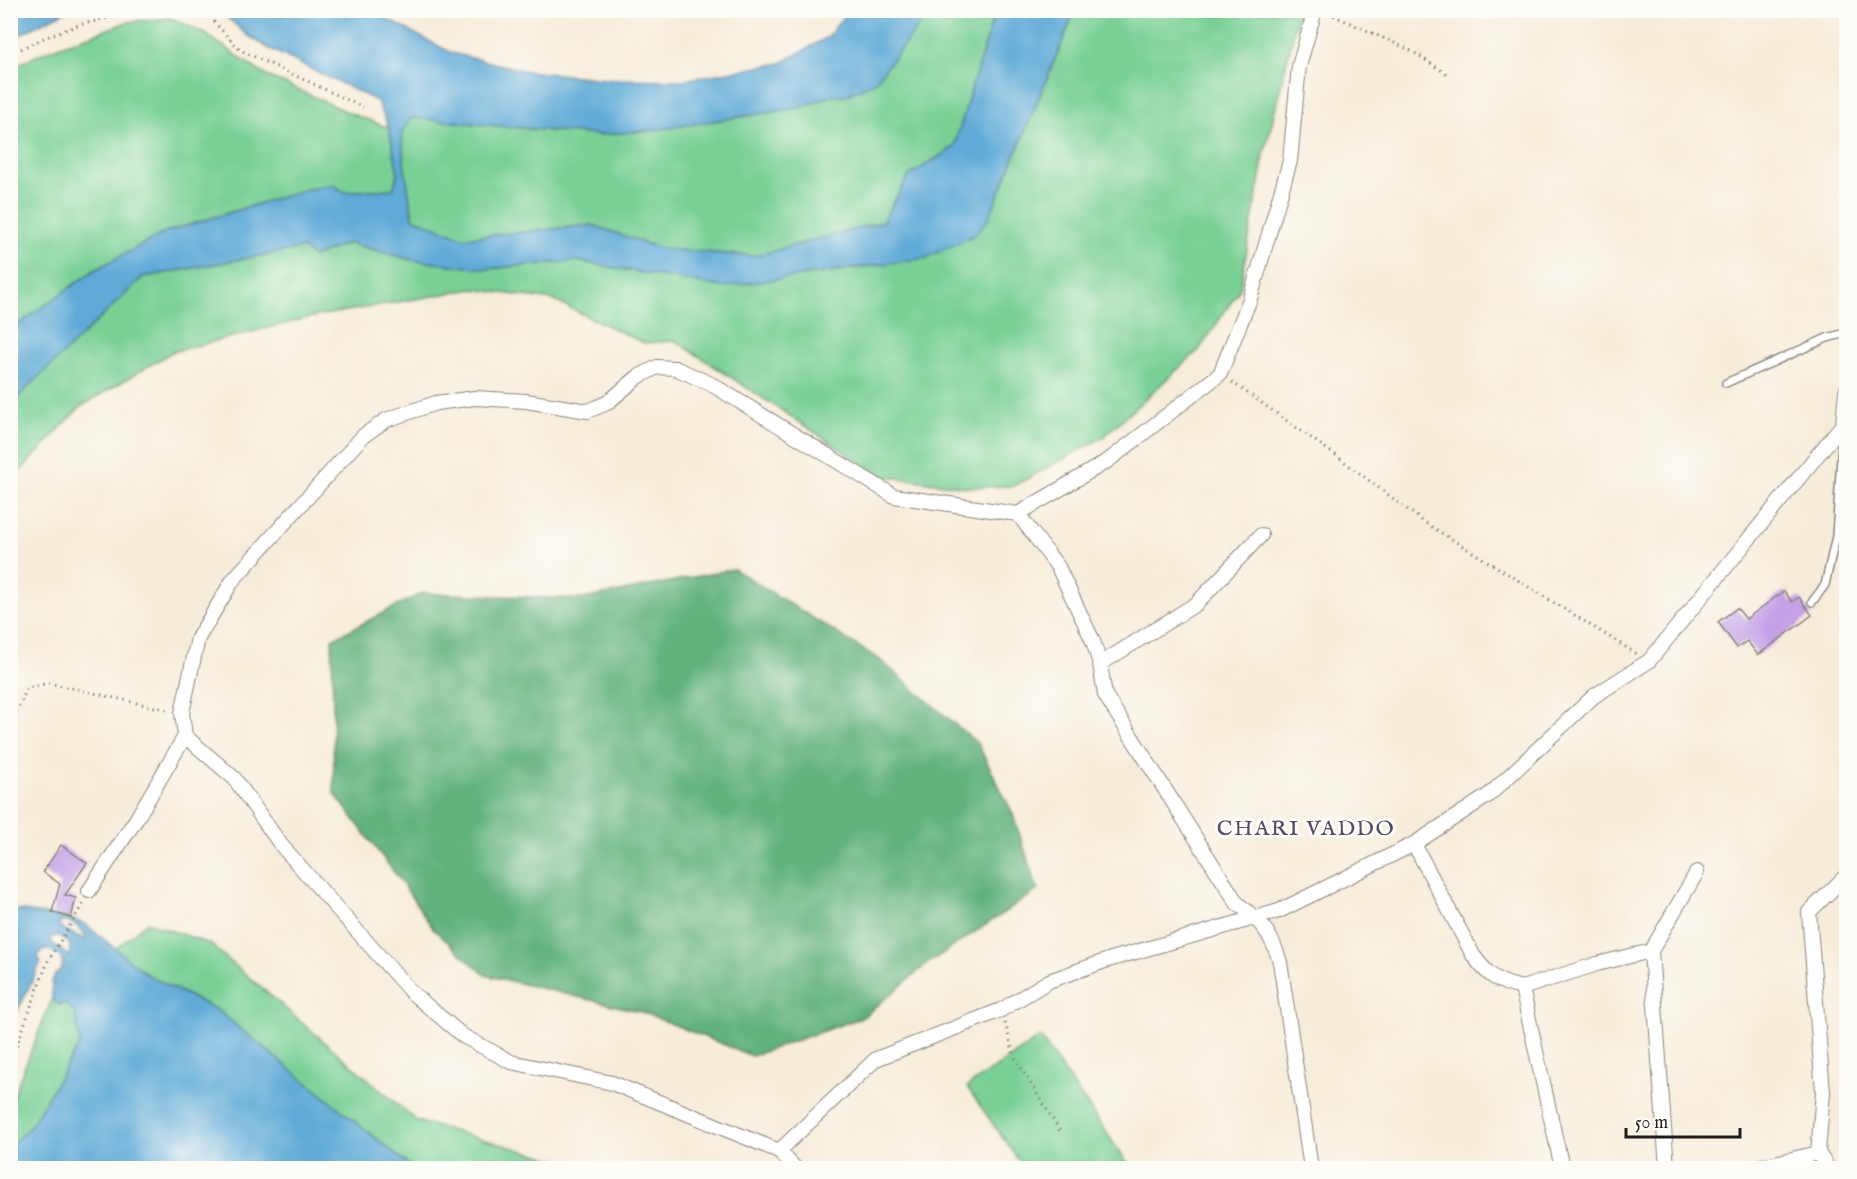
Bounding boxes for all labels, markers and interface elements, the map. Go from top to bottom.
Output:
district label: CHARI VADDO [1217,815,1395,843]
scale bar [1626,1101,1740,1139]
text: 50 m [1635,1112,1668,1135]

